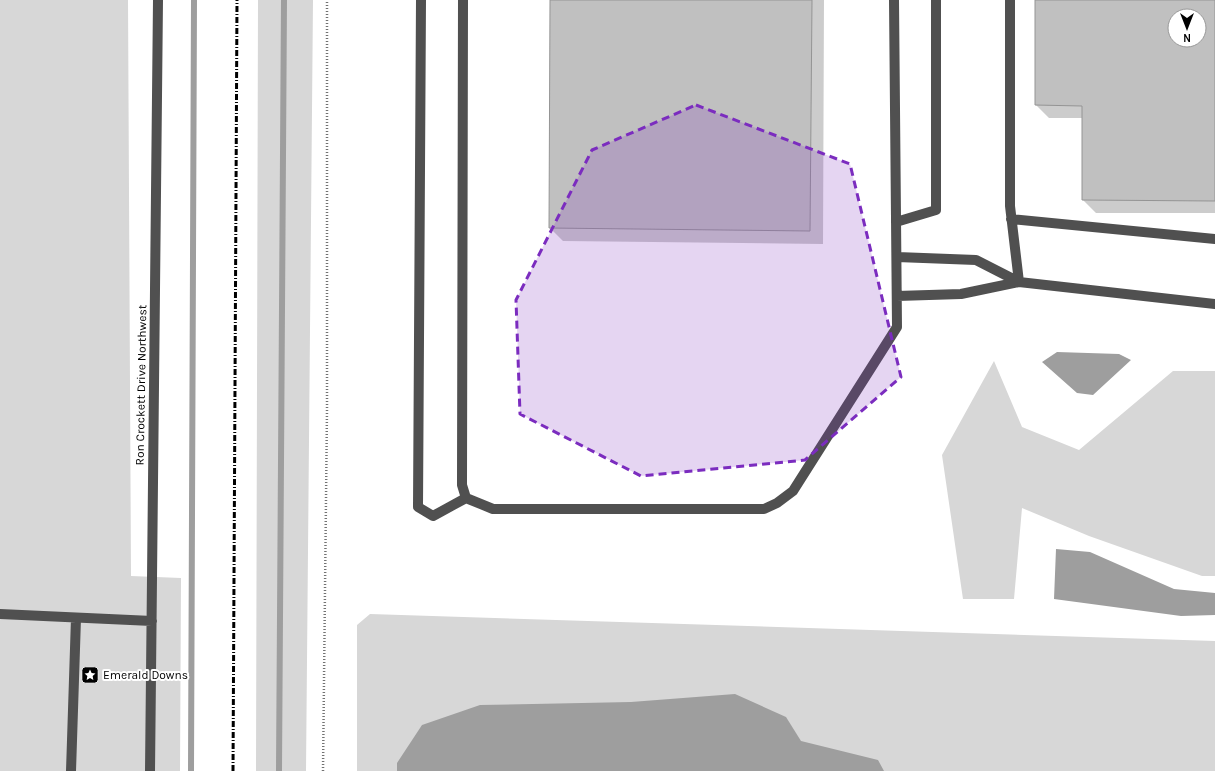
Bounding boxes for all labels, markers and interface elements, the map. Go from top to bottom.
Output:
north arrow [1167,8,1207,48]
text: N [1183,31,1191,44]
street label: Ron Crockett Drive Northwest [133,304,149,465]
place icon: Emerald Downs [80,665,100,685]
place label: Emerald Downs [103,668,188,682]

